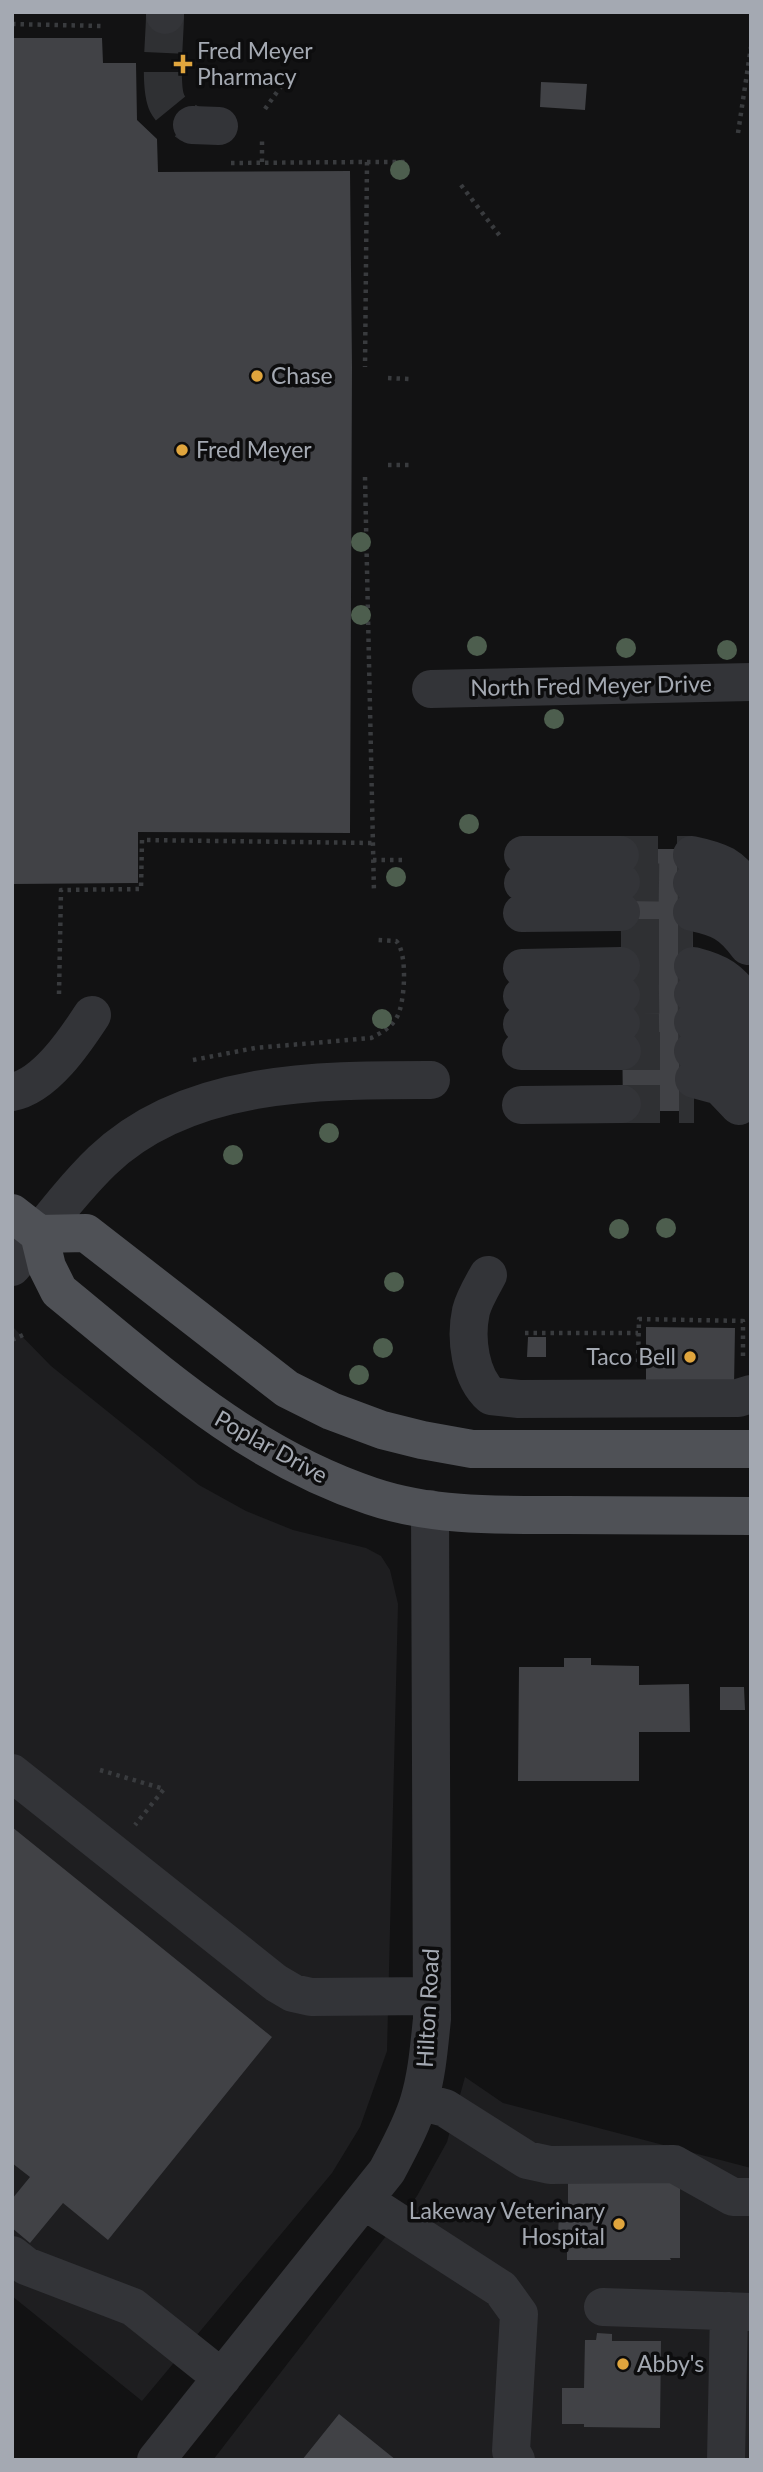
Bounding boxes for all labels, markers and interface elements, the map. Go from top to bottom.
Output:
place label: Fred Meyer Pharmacy [197,36,313,90]
marker: Fred Meyer Pharmacy [175,56,191,72]
place label: Chase [271,361,333,389]
marker: Chase [249,368,265,384]
place label: Fred Meyer [196,435,312,463]
marker: Fred Meyer [174,442,190,458]
street label: North Fred Meyer Drive [470,669,712,701]
place label: Taco Bell [586,1342,676,1370]
marker: Taco Bell [682,1349,698,1365]
street label: Poplar Drive [210,1404,333,1489]
street label: Hilton Road [410,1948,444,2068]
place label: Lakeway Veterinary Hospital [409,2196,605,2250]
marker: Lakeway Veterinary Hospital [611,2216,627,2232]
place label: Abby's [637,2349,704,2377]
marker: Abby's [615,2356,631,2372]

